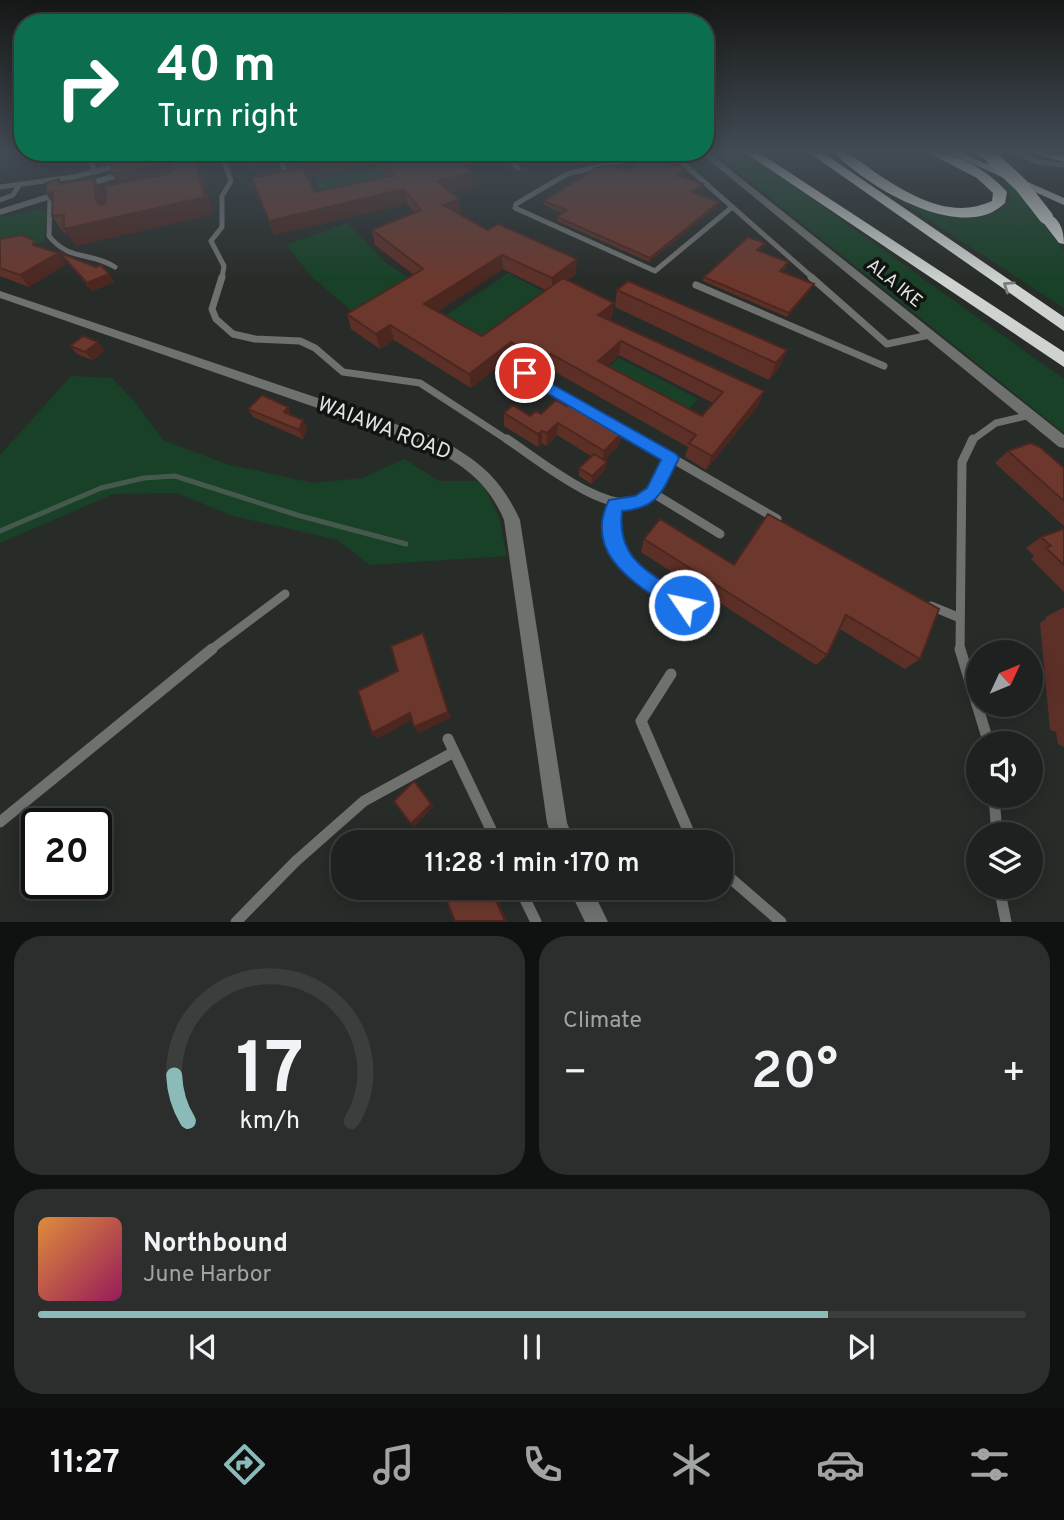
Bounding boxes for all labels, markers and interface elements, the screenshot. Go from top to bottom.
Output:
text: 40 m [157,37,276,99]
icon: right [42,42,133,133]
text: Turn right [157,98,299,138]
street label: ALA IKE [861,254,927,314]
one-way arrow [1002,282,1015,295]
pin [495,343,555,403]
icon: arrive [506,354,544,392]
street label: WAIAWA ROAD [313,391,455,467]
position arrow [647,568,721,642]
north arrow [966,640,1043,718]
map controls [966,640,1043,899]
button: sound [966,731,1043,808]
speed limit sign: 20 [21,808,112,899]
button: layers [966,822,1043,899]
text: 11:28 · 1 min · 170 m [425,848,639,881]
text: Climate [563,1007,642,1036]
text: 17 [235,1028,304,1120]
text: 20° [751,1041,838,1107]
text: − [563,1050,588,1099]
text: + [1001,1050,1026,1099]
text: km/h [239,1106,300,1138]
text: Northbound [143,1228,288,1261]
text: June Harbor [143,1261,271,1290]
icon: previous [184,1328,222,1366]
icon: pause [513,1328,551,1366]
icon: next [842,1328,880,1366]
icon: directions [220,1440,269,1489]
icon: music [369,1440,418,1489]
icon: phone [518,1440,567,1489]
icon: climate [667,1440,716,1489]
icon: car [816,1440,865,1489]
icon: filters [965,1440,1014,1489]
text: 11:27 [50,1444,120,1484]

